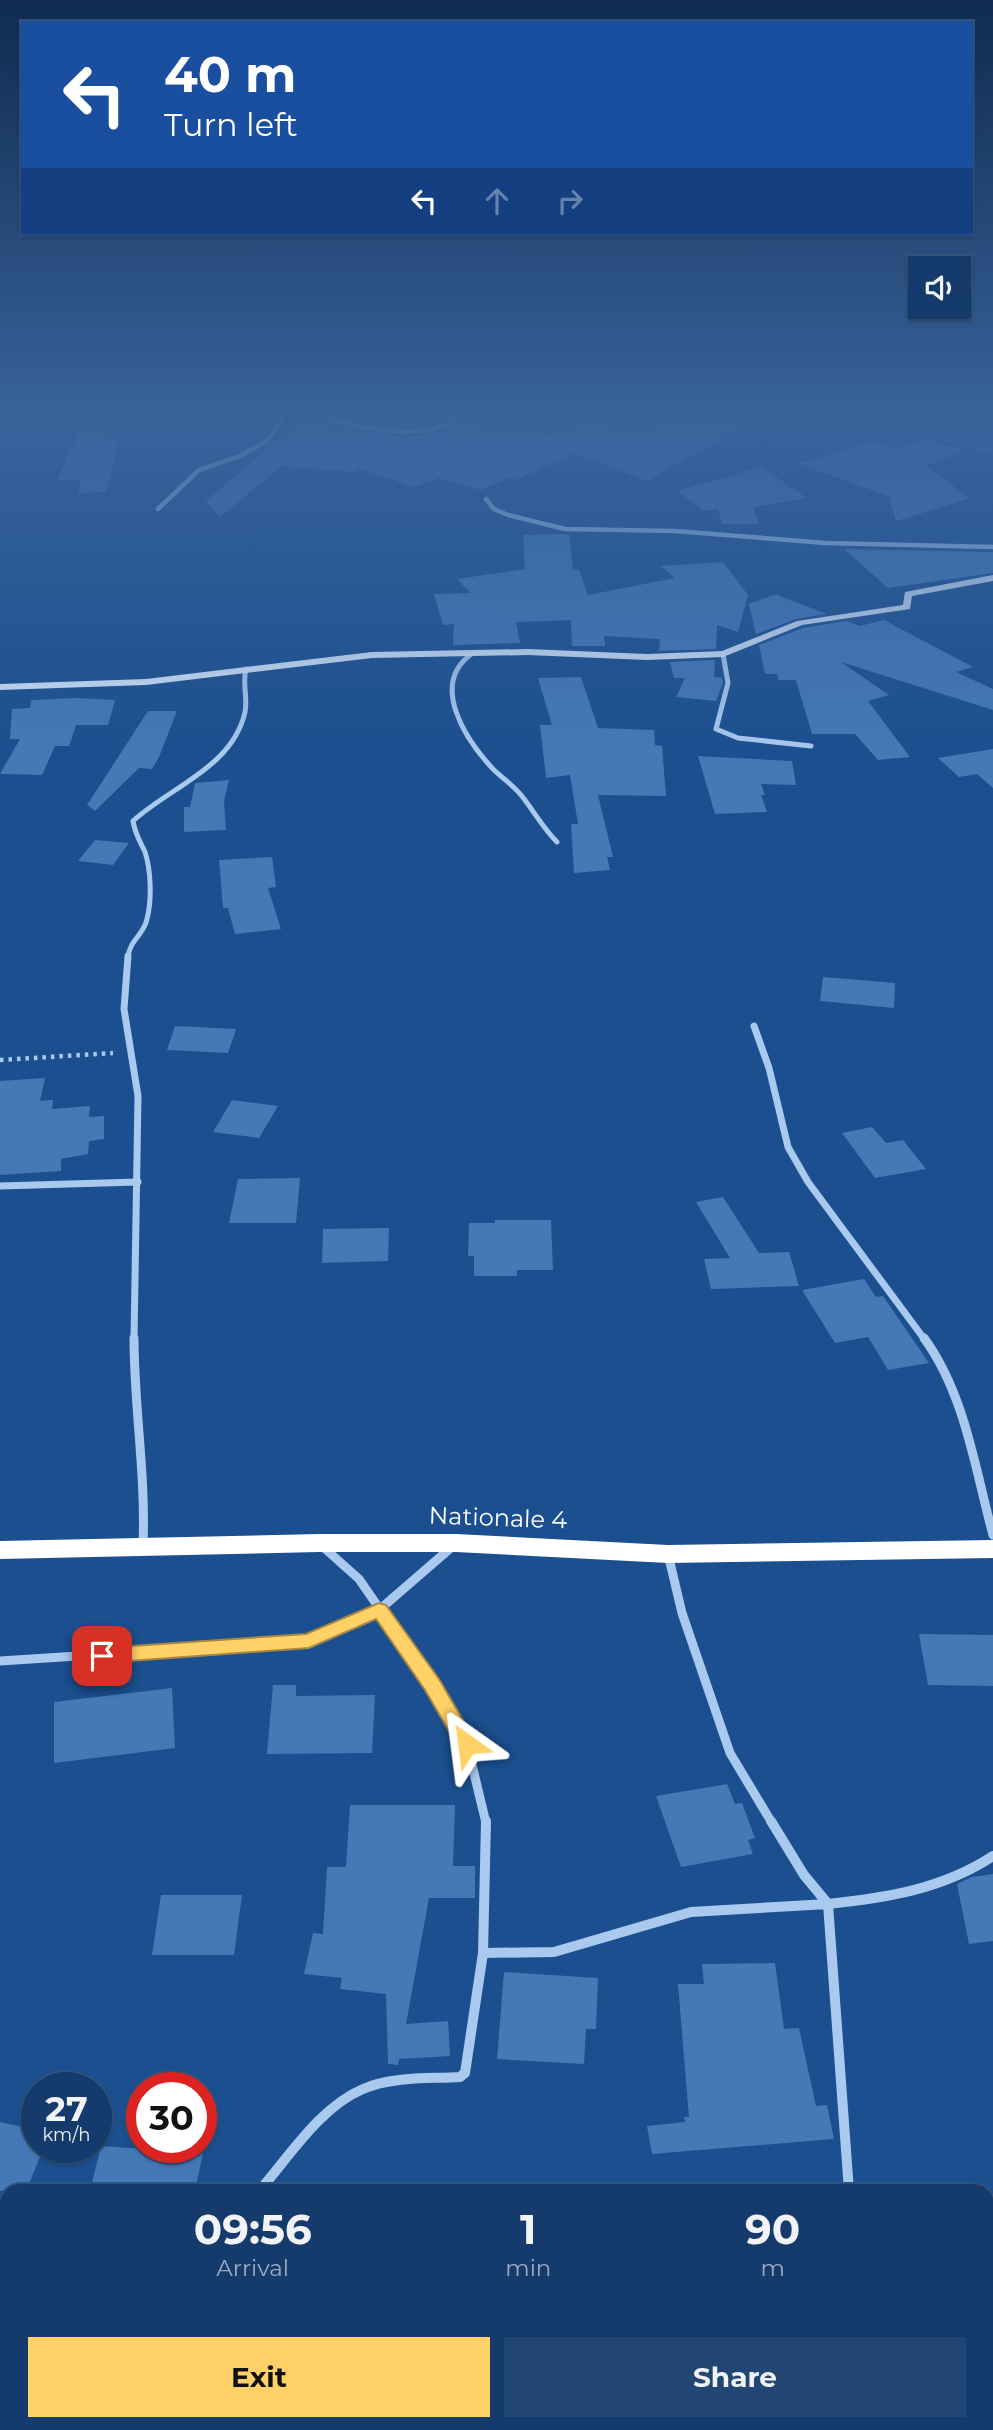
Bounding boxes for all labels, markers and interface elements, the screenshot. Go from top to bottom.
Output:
text: 40 m [164,45,296,104]
icon: left [49,49,140,140]
text: Turn left [164,105,298,144]
icon: left [405,182,443,220]
icon: ahead [478,182,516,220]
icon: right [551,182,589,220]
map controls [908,256,971,319]
button: sound [908,256,971,319]
street label: Nationale 4 [428,1501,568,1534]
pin [72,1626,132,1686]
icon: arrive [83,1637,121,1675]
position arrow [430,1707,504,1781]
speed limit sign: 30 [126,2072,217,2163]
text: 27 [45,2087,88,2130]
text: km/h [42,2124,91,2146]
text: 09:56 [194,2203,312,2255]
text: 1 [520,2203,537,2255]
text: 90 [745,2203,800,2255]
text: Arrival [216,2254,289,2282]
text: min [505,2254,551,2282]
text: m [760,2254,785,2282]
button: Exit [28,2337,490,2417]
button: Share [504,2337,966,2417]

